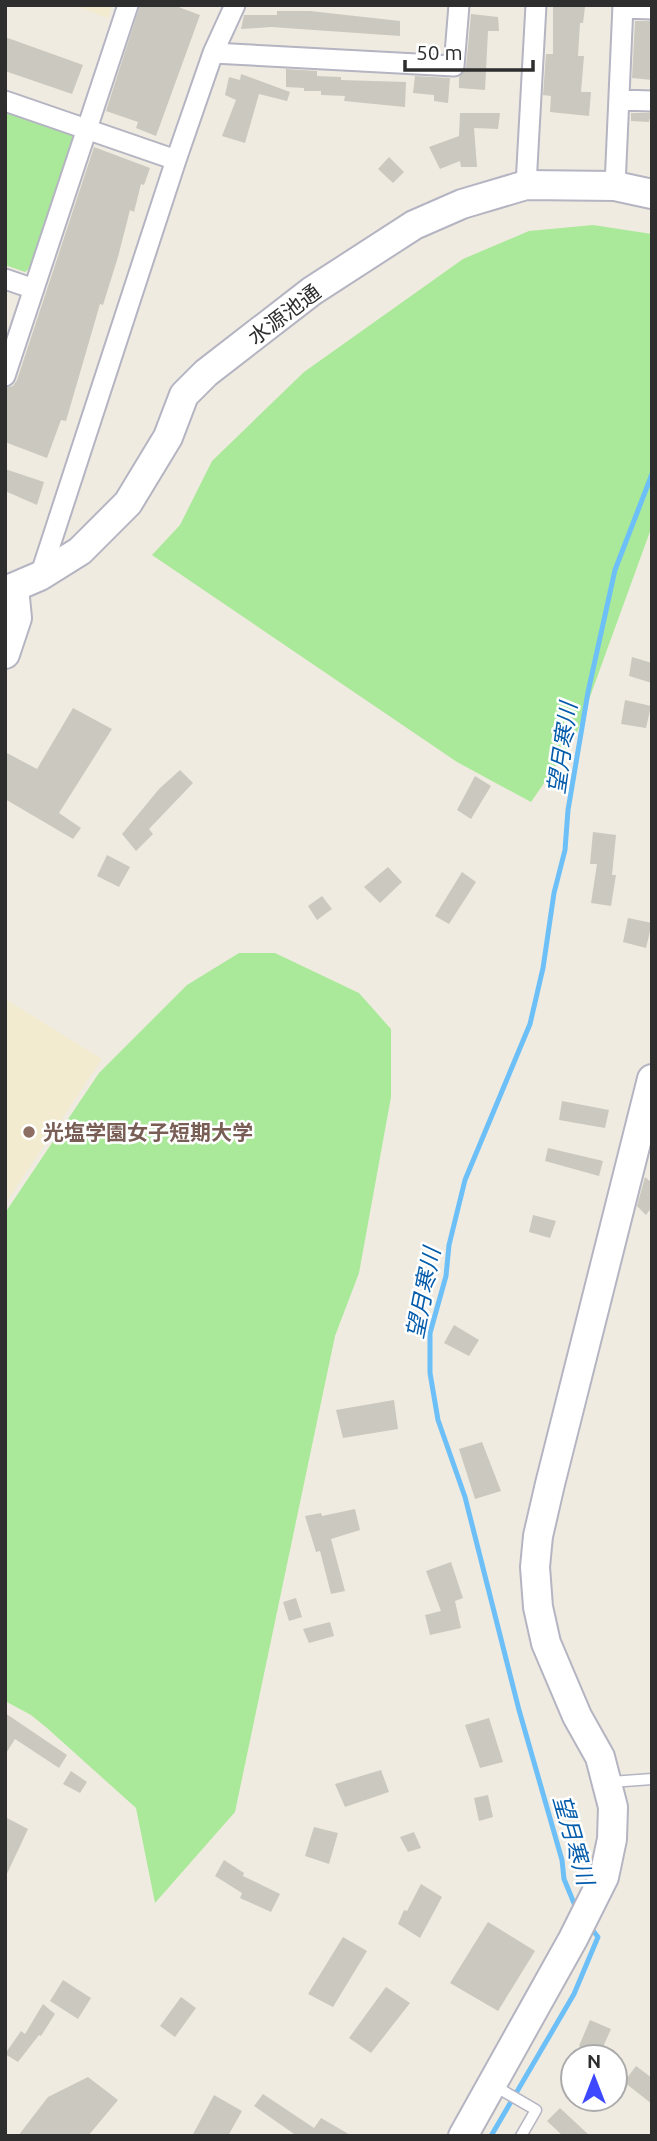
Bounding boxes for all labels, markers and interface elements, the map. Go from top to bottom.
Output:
scale bar [405,28,533,72]
text: 50 m [416,40,463,64]
street label: 水源池通 [243,279,325,349]
water label: 望月寒川 [543,698,581,795]
place label: 光塩学園女子短期大学 [43,1120,253,1144]
marker: 光塩学園女子短期大学 [21,1124,37,1140]
water label: 望月寒川 [402,1243,445,1341]
water label: 望月寒川 [549,1792,600,1891]
north arrow [559,2043,629,2113]
text: N [587,2050,601,2072]

